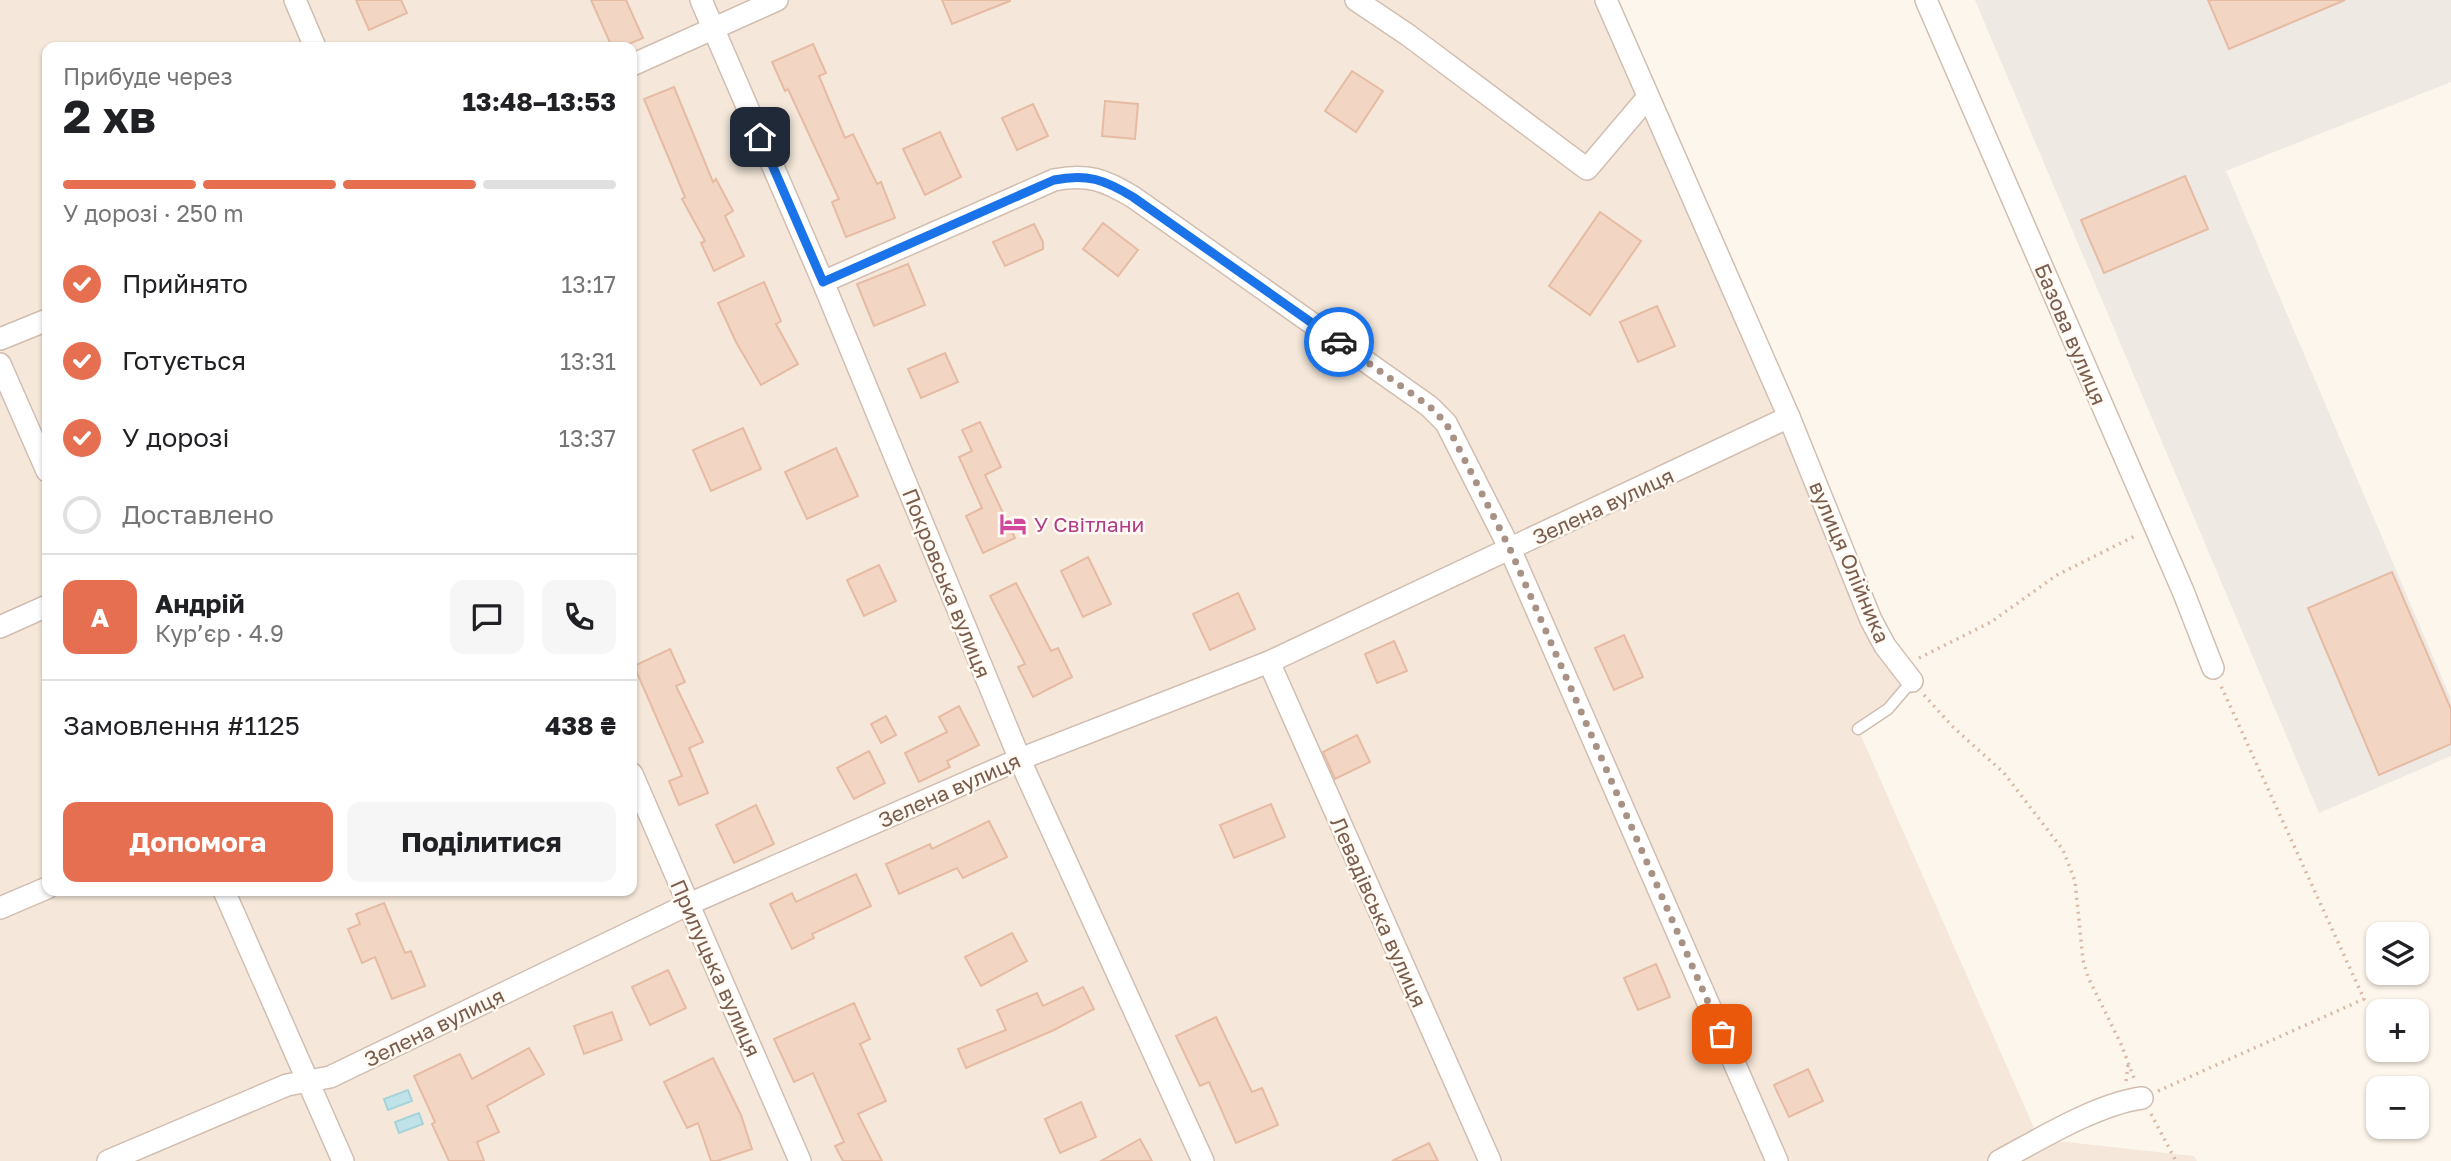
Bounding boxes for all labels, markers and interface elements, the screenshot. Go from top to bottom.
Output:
text: Прибуде через [63,62,233,90]
text: 13:48–13:53 [462,86,616,117]
text: 2 хв [63,88,156,143]
pin [730,107,790,167]
icon: home [741,118,779,156]
text: У дорозі · 250 m [63,199,244,227]
street label: Базова вулиця [2029,259,2113,409]
icon: check [63,265,101,303]
text: Прийнято [122,268,248,299]
text: 13:17 [561,270,616,298]
courier [1304,307,1374,377]
icon: car [1320,323,1358,361]
icon: check [63,342,101,380]
text: Готується [122,345,246,376]
text: 13:31 [560,347,616,375]
icon: check [63,419,101,457]
text: У дорозі [122,422,229,453]
text: 13:37 [559,424,616,452]
street label: Зелена вулиця [1528,462,1678,550]
street label: вулиця Олійника [1804,477,1896,647]
street label: Покровська вулиця [897,484,997,682]
text: Доставлено [122,499,274,530]
hotel icon: У Світлани [998,509,1028,539]
place label: У Світлани [1034,511,1144,537]
button: chat [450,580,524,654]
button: phone [542,580,616,654]
text: Андрій [155,588,245,619]
text: А [91,602,109,633]
text: Кур’єр · 4.9 [155,619,284,647]
text: Замовлення #1125 [63,710,300,741]
text: 438 ₴ [545,710,616,741]
street label: Зелена вулиця [874,747,1024,833]
button: Допомога [63,802,333,882]
button: Поділитися [347,802,616,882]
street label: Левадівська вулиця [1325,813,1433,1011]
street label: Прилуцька вулиця [665,875,767,1061]
map controls [2366,922,2429,1139]
button: layers [2366,922,2429,985]
street label: Зелена вулиця [360,982,508,1072]
button: + [2366,999,2429,1062]
pin [1692,1004,1752,1064]
icon: bag [1703,1015,1741,1053]
button: − [2366,1076,2429,1139]

